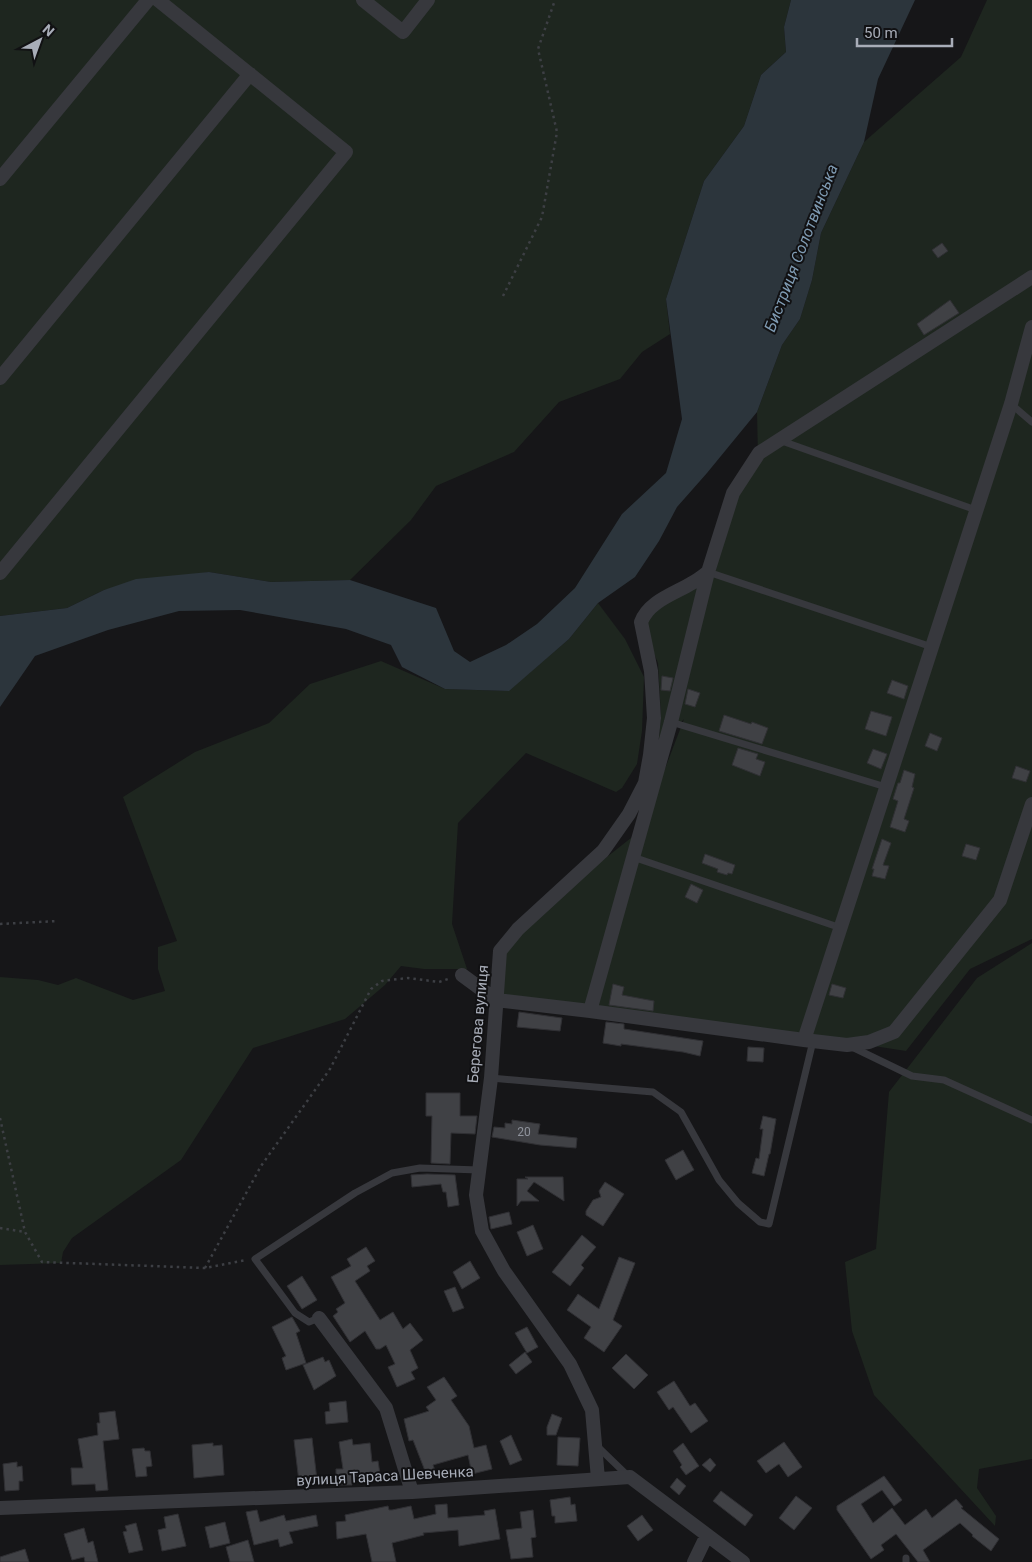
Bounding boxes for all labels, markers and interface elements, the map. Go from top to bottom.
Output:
north arrow [15,15,65,65]
scale bar [857,15,952,47]
text: N [40,21,58,39]
text: 50 m [864,24,898,42]
water label: Бистриця Солотвинська [760,162,842,334]
street label: Берегова вулиця [464,964,492,1084]
house number: 20 [517,1125,531,1139]
street label: вулиця Тараса Шевченка [296,1462,474,1490]

